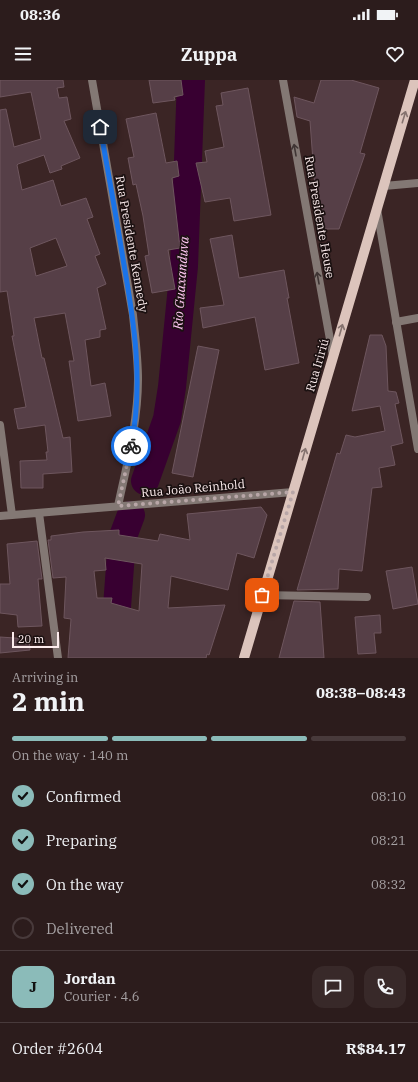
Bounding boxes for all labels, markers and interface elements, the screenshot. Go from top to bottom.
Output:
text: 08:36 [20,5,61,24]
icon: menu [12,43,34,65]
text: Zuppa [181,43,237,66]
icon: heart [384,43,406,65]
pin [83,110,117,144]
one-way arrow [401,111,408,124]
icon: home [89,116,111,138]
one-way arrow [291,144,299,157]
street label: Rua Presidente Heuse [302,155,338,279]
street label: Rua Presidente Kennedy [113,174,152,314]
water label: Rio Guaxanduva [169,236,193,331]
one-way arrow [314,271,322,284]
one-way arrow [338,323,345,336]
street label: Rua Iririú [302,336,332,393]
courier [111,426,151,466]
icon: bike [120,435,142,457]
one-way arrow [301,448,308,461]
street label: Rua João Reinhold [141,476,245,500]
pin [245,578,279,612]
icon: bag [251,584,273,606]
scale bar [12,630,59,649]
text: 20 m [18,632,44,646]
text: Arriving in [12,669,78,686]
text: 08:38–08:43 [316,683,406,702]
text: 2 min [12,684,85,718]
text: On the way · 140 m [12,747,128,764]
icon: check [12,785,34,807]
text: Confirmed [46,787,121,806]
text: 08:10 [371,788,406,805]
icon: check [12,829,34,851]
text: Preparing [46,831,117,850]
text: 08:21 [371,832,406,849]
icon: check [12,873,34,895]
text: On the way [46,875,124,894]
text: 08:32 [371,876,406,893]
text: Delivered [46,919,114,938]
button: chat [312,966,354,1008]
button: phone [364,966,406,1008]
text: Jordan [64,969,116,988]
text: J [29,977,37,996]
text: Courier · 4.6 [64,988,140,1005]
text: Order #2604 [12,1039,103,1058]
text: R$84.17 [346,1039,406,1058]

